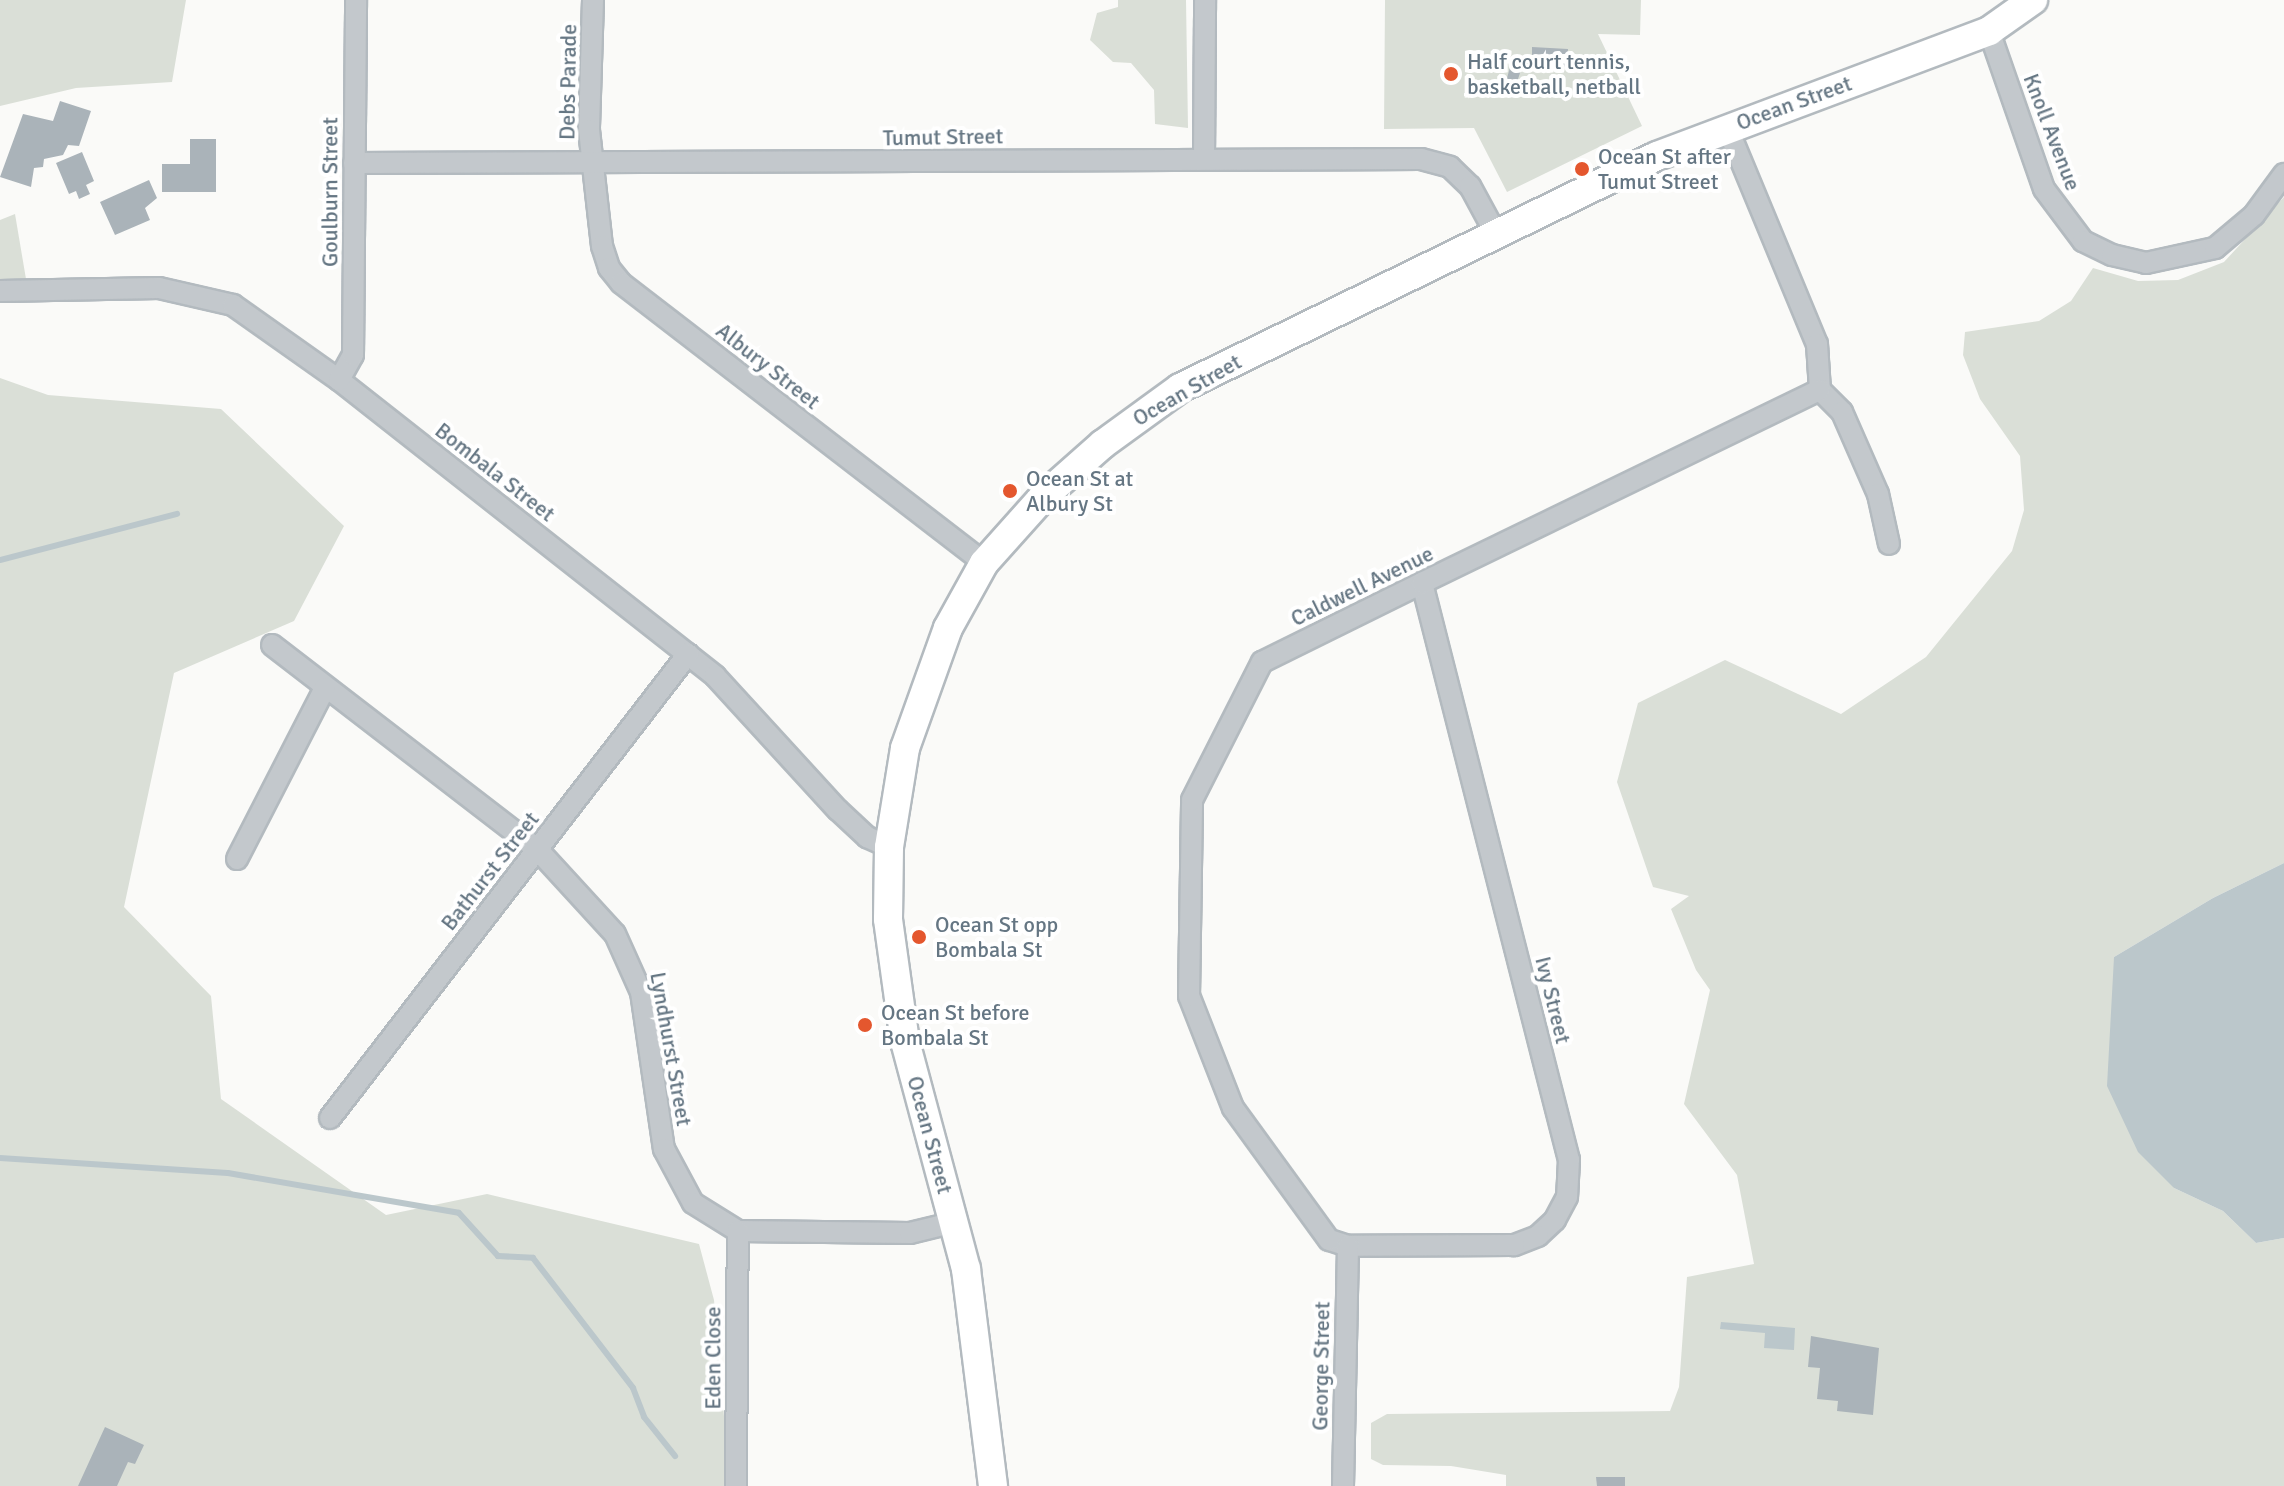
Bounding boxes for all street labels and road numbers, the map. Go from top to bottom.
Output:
street label: Debs Parade [554,24,582,140]
street label: Ocean Street [1733,70,1855,136]
street label: Knoll Avenue [2018,70,2086,194]
street label: Goulburn Street [317,117,343,267]
street label: Tumut Street [883,123,1003,151]
street label: Albury Street [711,317,825,415]
street label: Ocean Street [1128,348,1246,432]
street label: Bombala Street [430,417,560,527]
street label: Caldwell Avenue [1286,540,1438,632]
street label: Bathurst Street [435,806,545,936]
street label: Ivy Street [1529,954,1577,1046]
street label: Lyndhurst Street [644,970,698,1128]
street label: Ocean Street [902,1073,958,1197]
street label: George Street [1307,1301,1335,1431]
street label: Eden Close [700,1306,726,1410]

